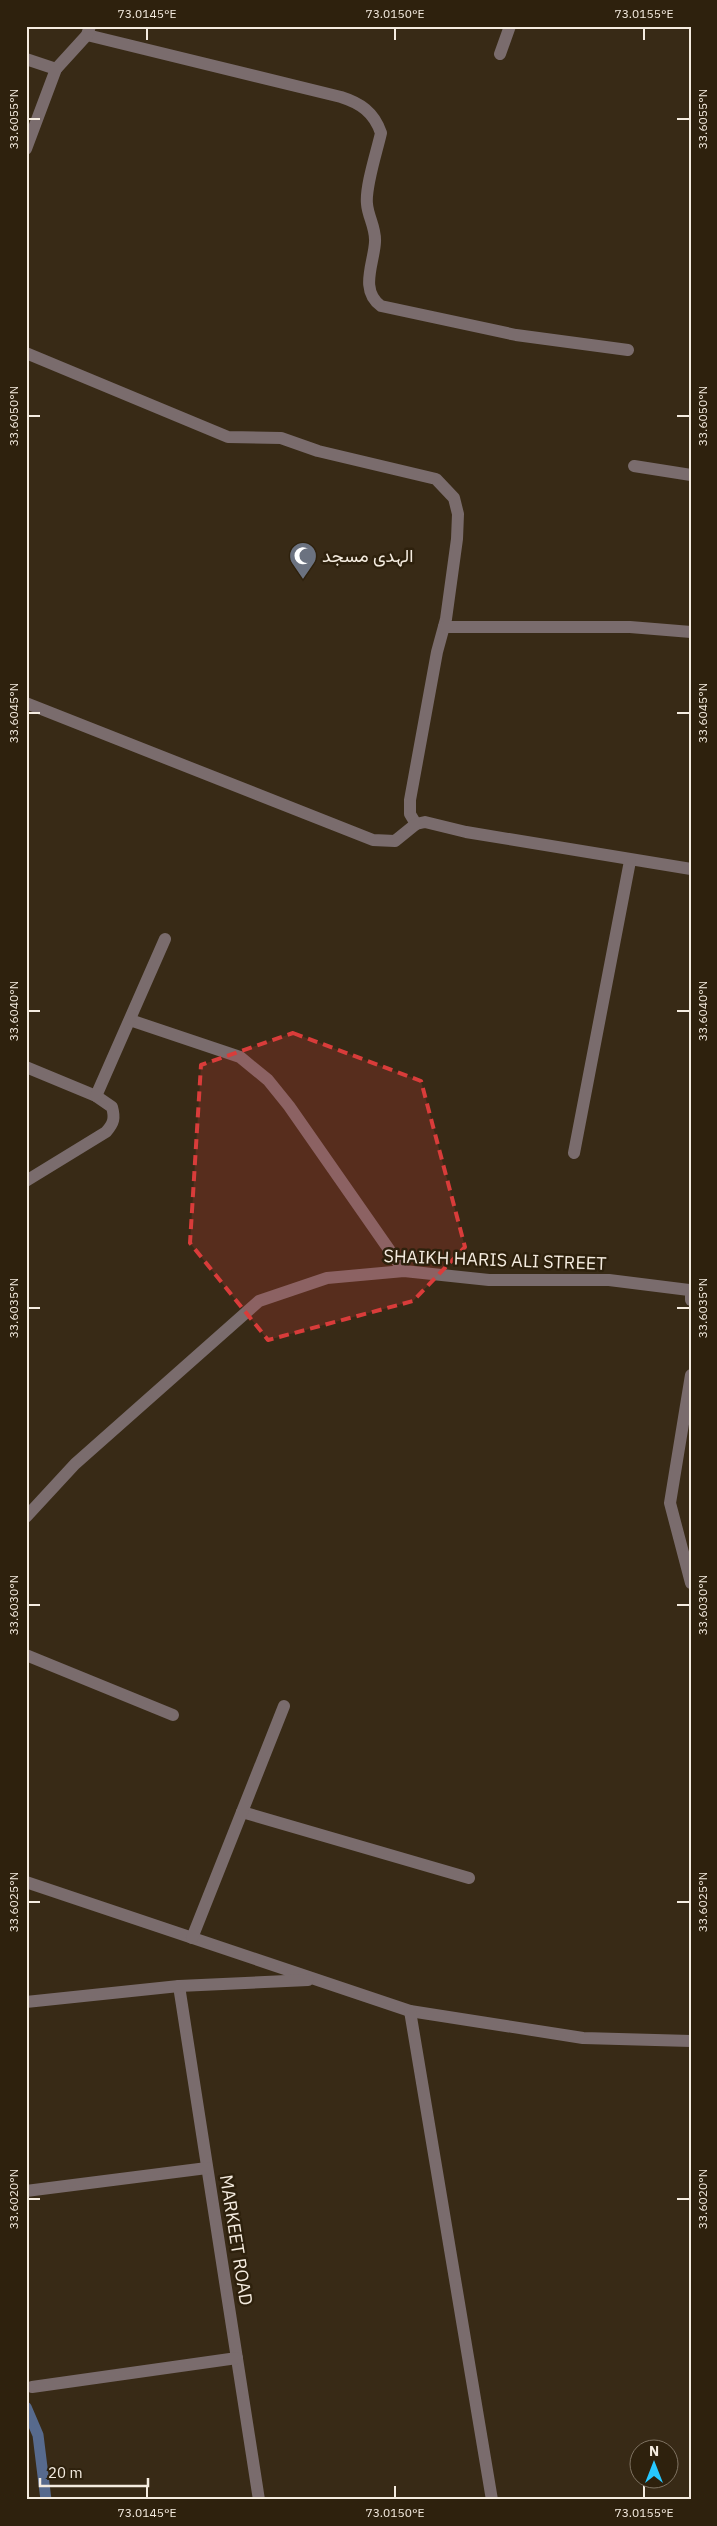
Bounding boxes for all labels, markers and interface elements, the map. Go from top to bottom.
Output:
text: 73.0145°E [117,6,177,21]
text: 73.0150°E [365,6,425,21]
text: 73.0155°E [614,6,674,21]
text: 33.6055°N [6,89,21,149]
text: 33.6055°N [695,89,710,149]
text: 33.6050°N [6,386,21,446]
text: 33.6050°N [695,386,710,446]
mosque icon: الہدی مسجد [288,541,318,580]
place label: الہدی مسجد [322,544,413,567]
text: 33.6045°N [6,683,21,743]
text: 33.6045°N [695,683,710,743]
text: 33.6040°N [6,981,21,1041]
text: 33.6040°N [695,981,710,1041]
street label: SHAIKH HARIS ALI STREET [383,1244,607,1275]
text: 33.6035°N [6,1278,21,1338]
text: 33.6035°N [695,1278,710,1338]
text: 33.6030°N [6,1575,21,1635]
text: 33.6030°N [695,1575,710,1635]
text: 33.6025°N [6,1872,21,1932]
text: 33.6025°N [695,1872,710,1932]
text: 33.6020°N [6,2169,21,2229]
text: 33.6020°N [695,2169,710,2229]
street label: MARKEET ROAD [215,2173,258,2307]
north arrow [630,2438,680,2488]
text: N [649,2442,659,2460]
scale bar [40,2456,148,2488]
text: 20 m [48,2463,83,2482]
text: 73.0145°E [117,2505,177,2520]
text: 73.0150°E [365,2505,425,2520]
text: 73.0155°E [614,2505,674,2520]

